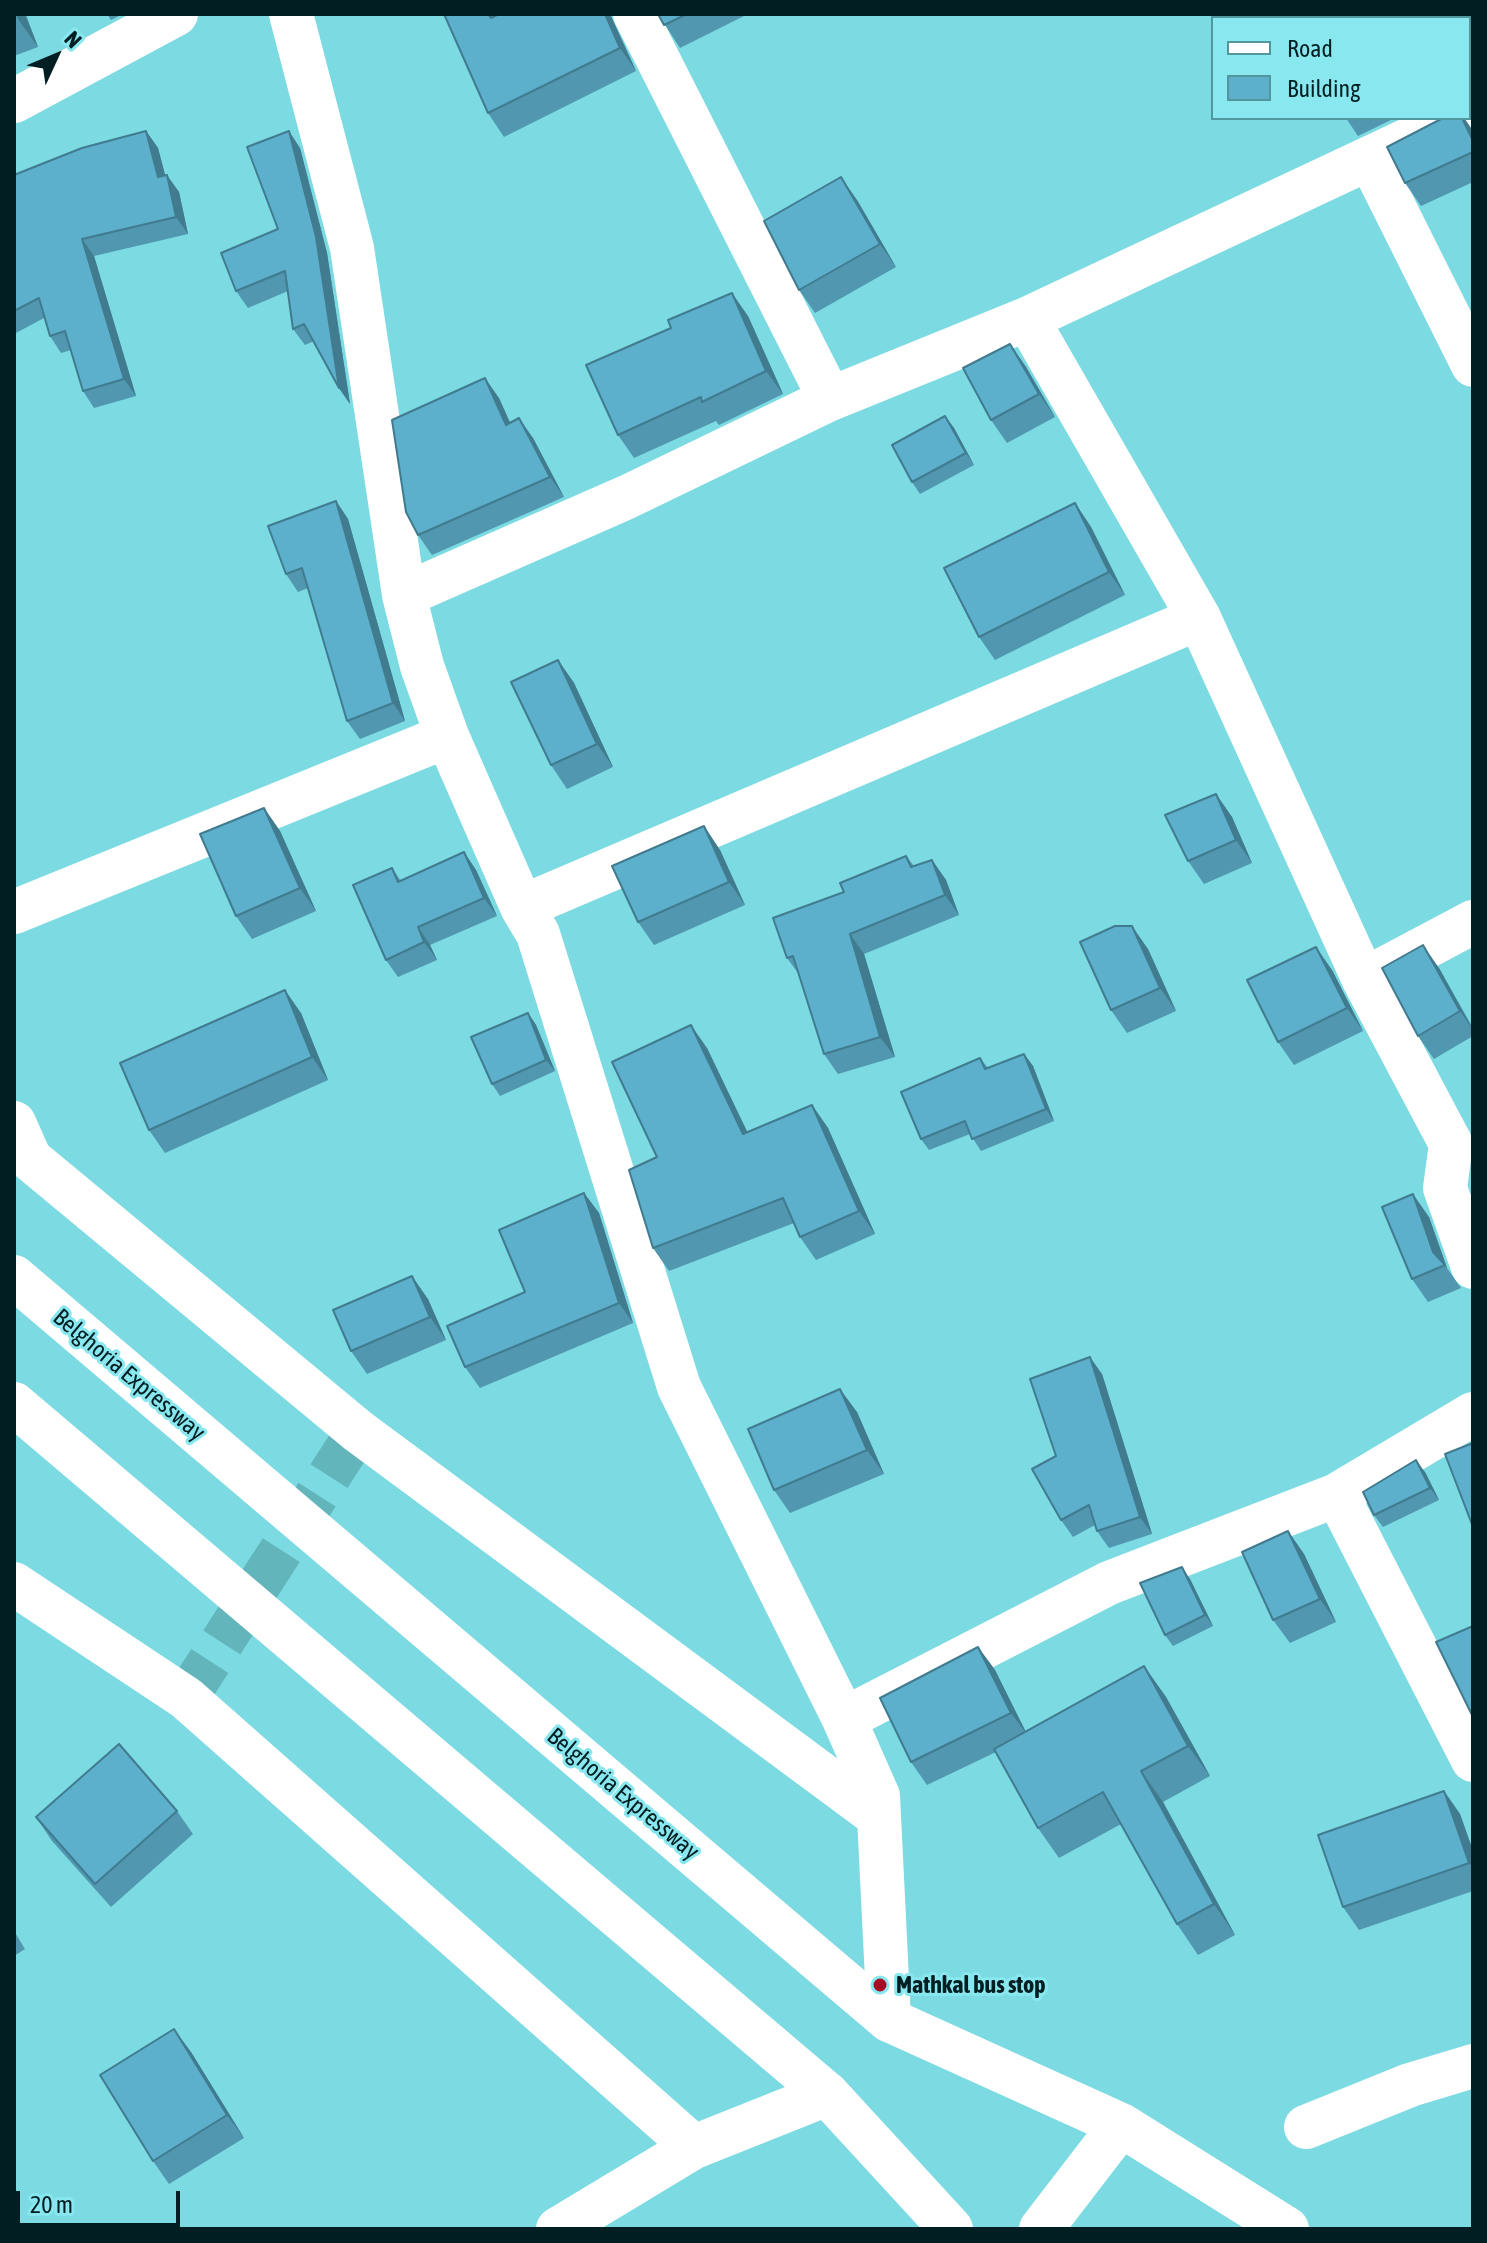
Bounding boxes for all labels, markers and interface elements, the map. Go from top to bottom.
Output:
north arrow [16,16,96,96]
legend [1211,16,1471,120]
text: N [59,26,87,53]
text: Road [1287,35,1333,62]
text: Building [1287,75,1360,102]
street label: Belghoria Expressway [47,1303,211,1447]
street label: Belghoria Expressway [541,1722,705,1866]
place label: Mathkal bus stop [896,1971,1046,1999]
marker: Mathkal bus stop [871,1976,889,1994]
scale bar [20,2175,184,2225]
text: 20 m [30,2191,73,2218]

